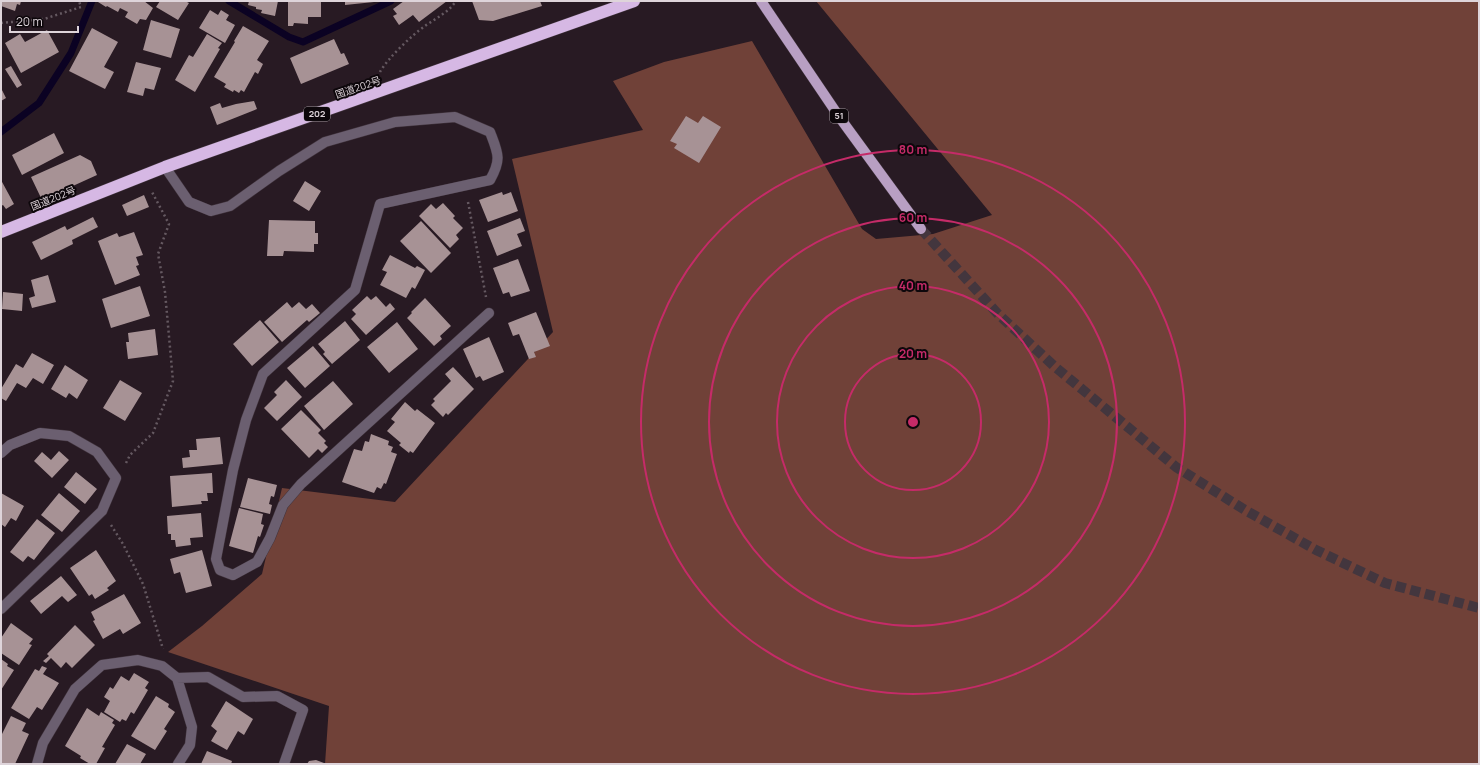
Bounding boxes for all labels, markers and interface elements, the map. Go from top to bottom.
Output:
scale bar [10,8,78,34]
text: 20 m [16,13,43,30]
street label: 国道202号 [333,73,383,101]
road number: 202 [304,107,330,121]
road number: 51 [830,109,848,123]
text: 80 m [899,141,927,158]
street label: 国道202号 [28,183,78,213]
text: 60 m [899,209,927,226]
text: 40 m [899,277,927,294]
text: 20 m [899,345,927,362]
centre of rings [906,415,920,429]

